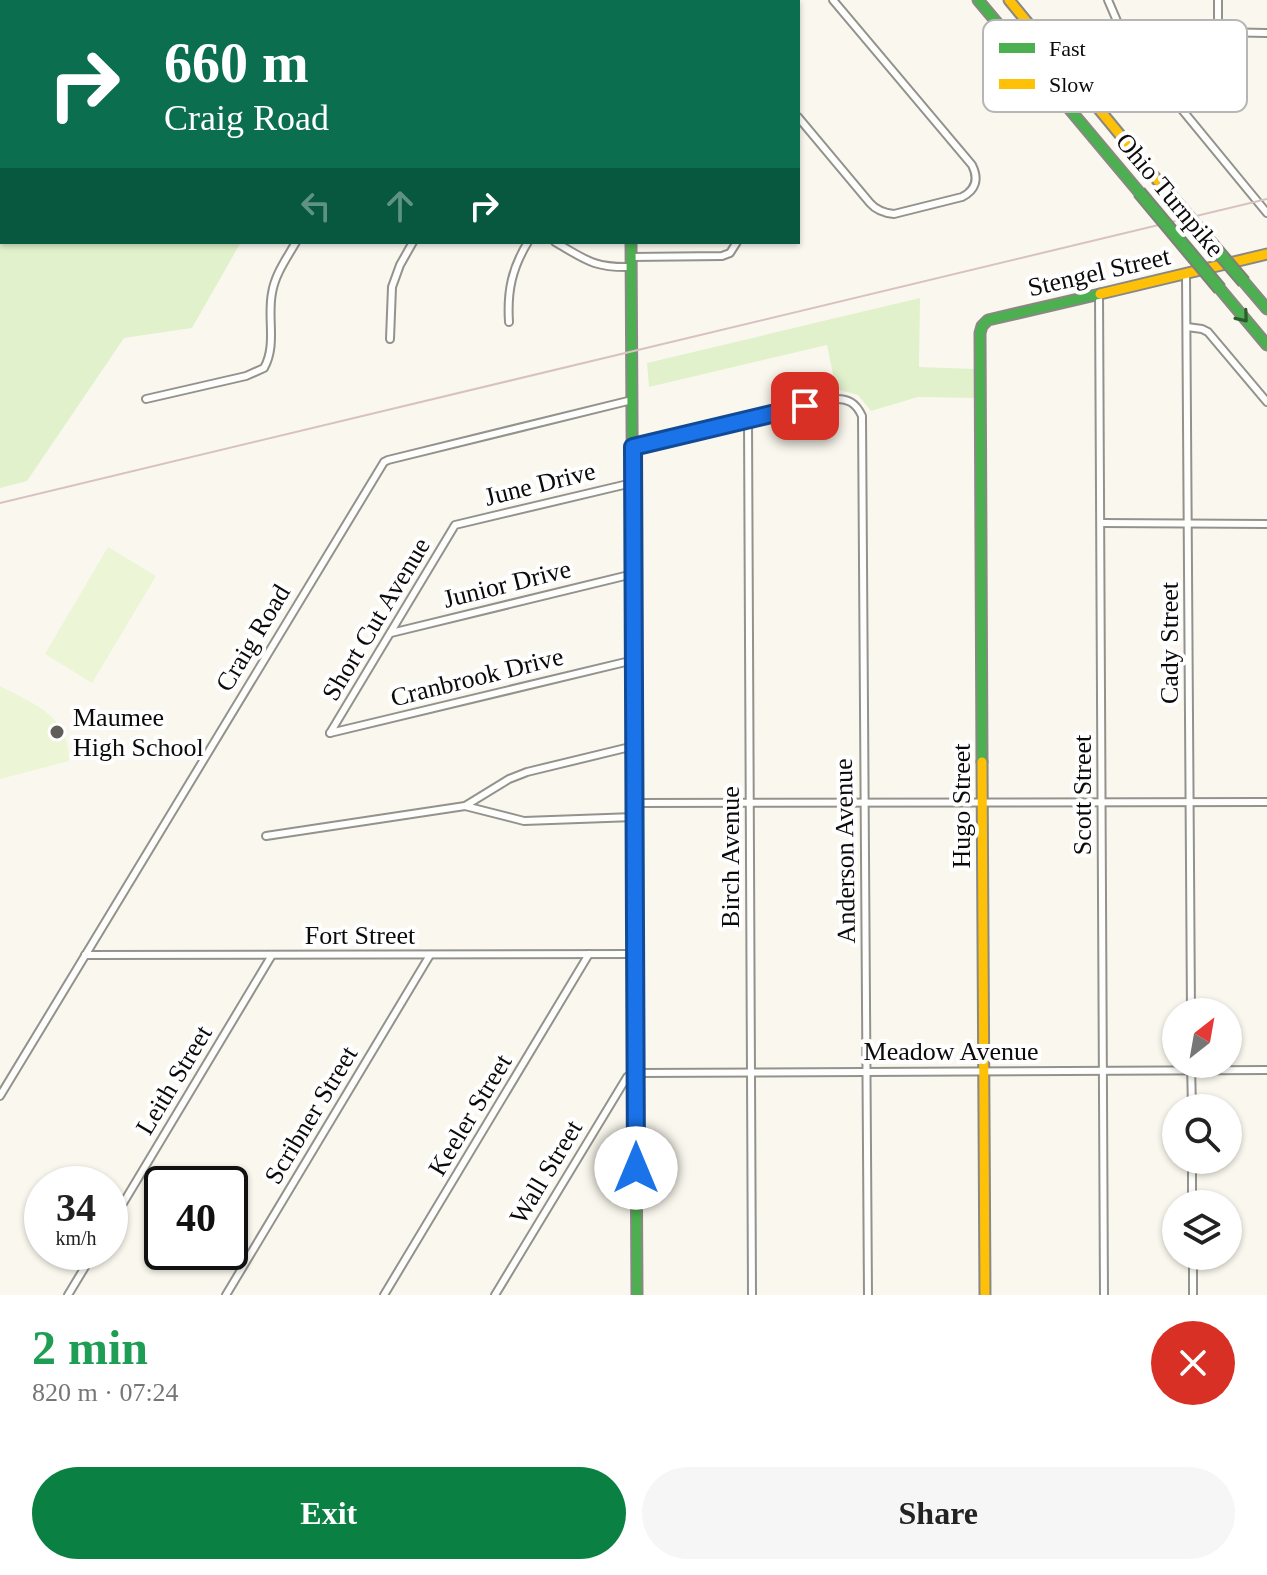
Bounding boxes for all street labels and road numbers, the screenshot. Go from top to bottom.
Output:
street label: Ohio Turnpike [1110,127,1230,263]
street label: Stengel Street [1025,241,1174,302]
street label: June Drive [481,456,599,512]
street label: Short Cut Avenue [316,532,436,706]
street label: Junior Drive [440,554,574,614]
street label: Craig Road [210,579,296,697]
street label: Cady Street [1155,581,1184,704]
street label: Cranbrook Drive [388,642,566,712]
street label: Scott Street [1068,734,1097,855]
street label: Hugo Street [947,743,976,868]
street label: Anderson Avenue [829,758,861,944]
street label: Birch Avenue [716,786,745,928]
street label: Fort Street [305,921,416,950]
street label: Leith Street [130,1020,218,1140]
street label: Meadow Avenue [864,1037,1038,1066]
street label: Scribner Street [259,1040,364,1189]
street label: Keeler Street [422,1048,518,1181]
street label: Wall Street [504,1114,589,1229]

